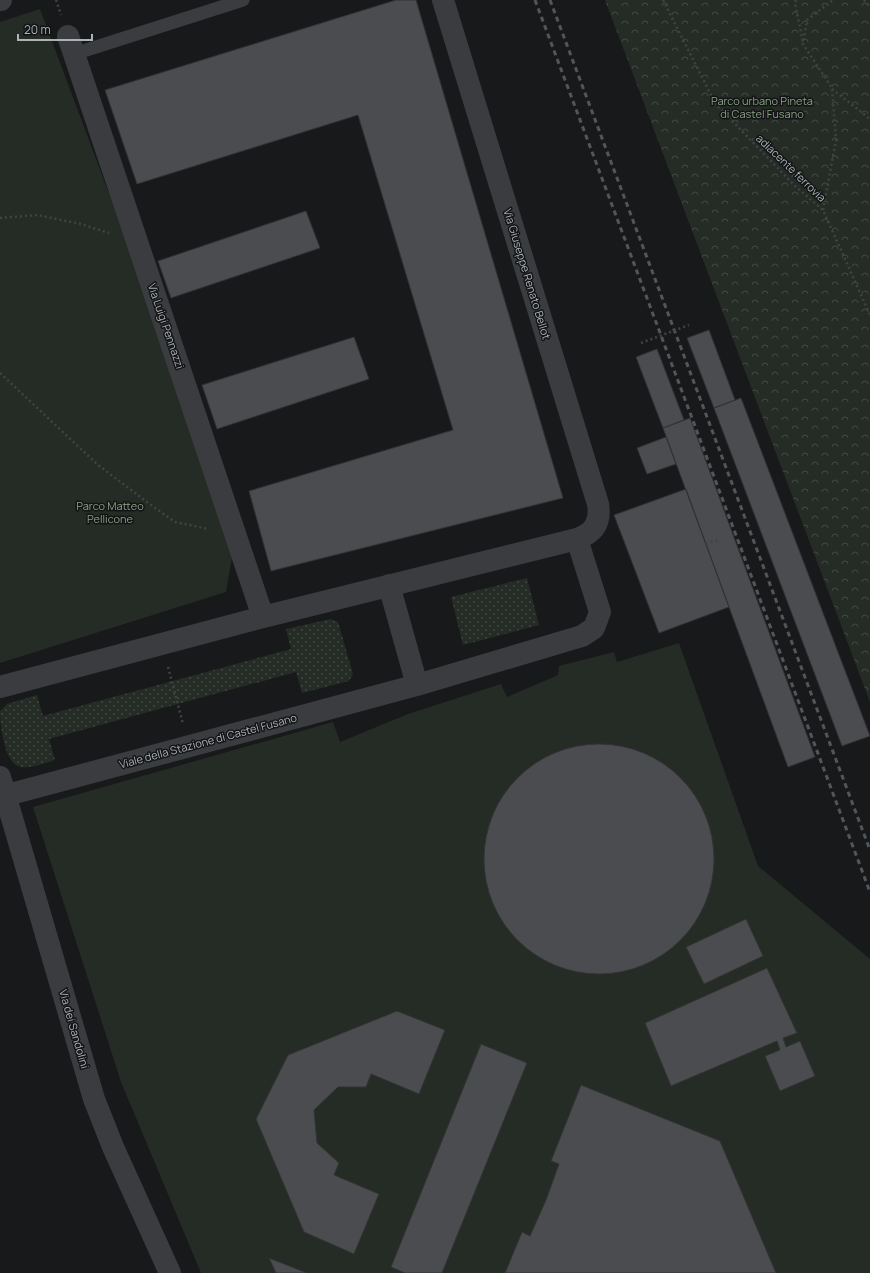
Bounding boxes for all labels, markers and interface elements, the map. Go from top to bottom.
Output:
scale bar [18,16,92,42]
text: 20 m [24,21,51,38]
park label: Parco urbano Pineta di Castel Fusano [711,93,813,121]
street label: adiacente ferrovia [753,131,829,205]
street label: Via Giuseppe Renato Bellot [500,207,555,341]
street label: Via Luigi Pennazzi [145,281,188,371]
park label: Parco Matteo Pellicone [76,498,144,526]
street label: Viale della Stazione di Castel Fusano [117,709,299,771]
street label: Via dei Sandolini [56,988,93,1070]

